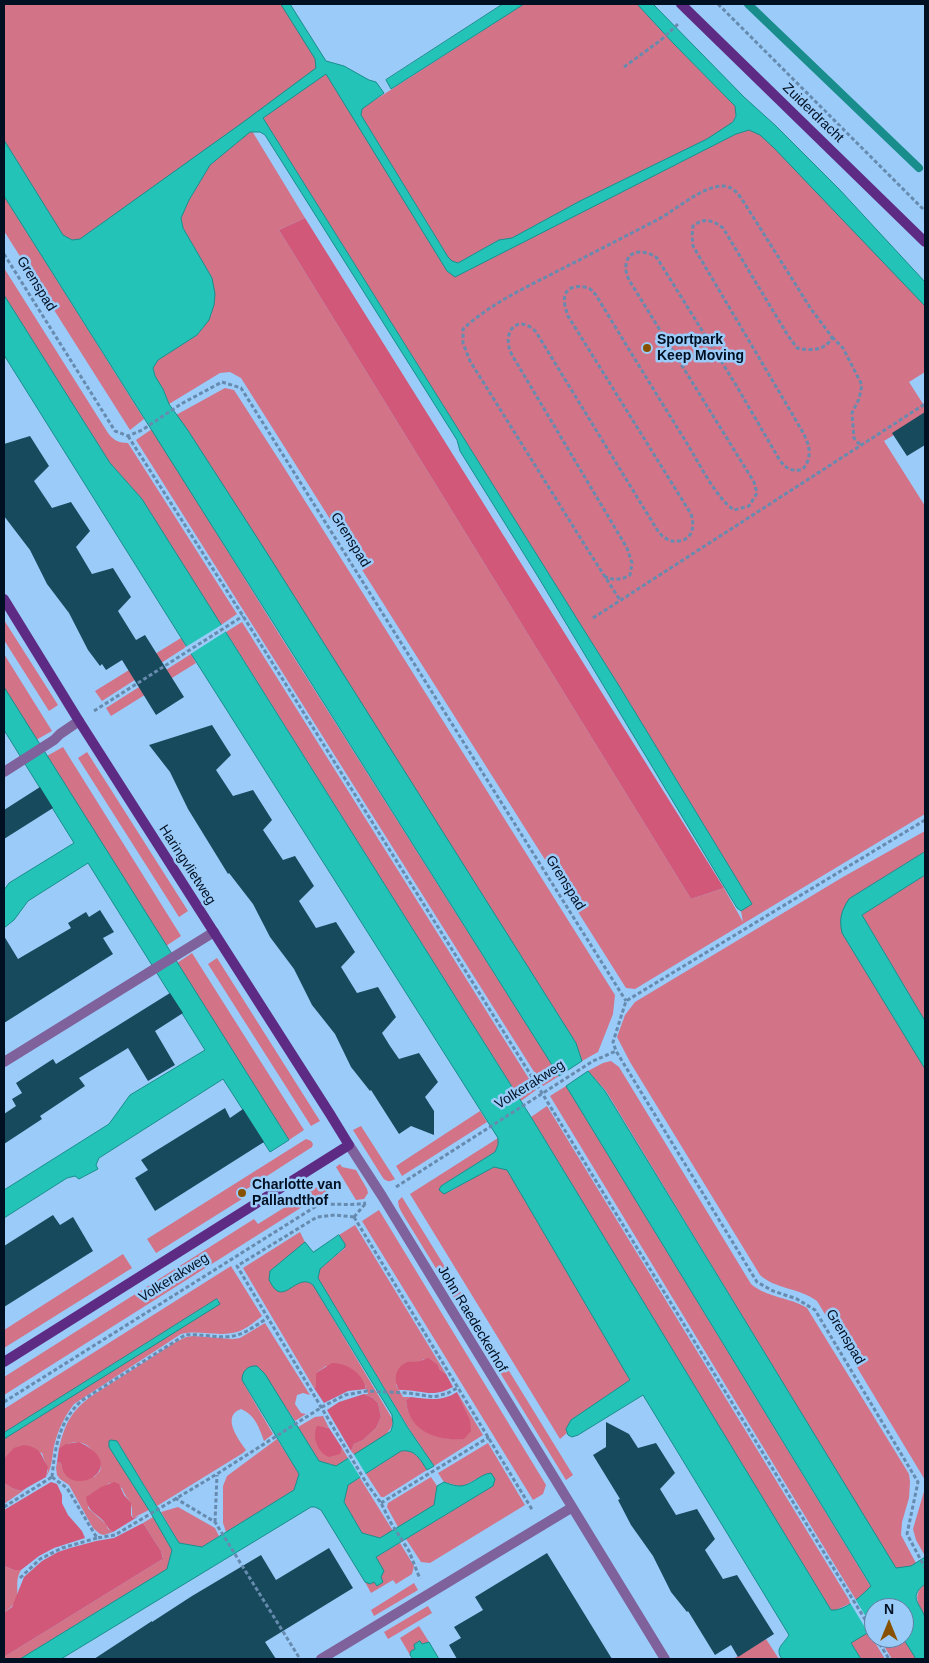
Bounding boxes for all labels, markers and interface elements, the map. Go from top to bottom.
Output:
street label: Zuiderdracht [779,80,847,146]
street label: Grenspad [13,253,59,315]
place label: Sportpark Keep Moving [657,332,744,364]
marker: Sportpark Keep Moving [641,342,653,354]
street label: Grenspad [327,509,373,571]
street label: Haringvlietweg [155,822,219,908]
street label: Grenspad [542,852,588,914]
street label: Volkerakweg [492,1057,568,1113]
place label: Charlotte van Pallandthof [252,1177,341,1210]
marker: Charlotte van Pallandthof [236,1187,248,1199]
street label: Volkerakweg [136,1250,212,1306]
street label: John Raedeckerhof [434,1263,510,1375]
street label: Grenspad [822,1306,868,1368]
north arrow [864,1598,914,1648]
text: N [884,1601,894,1617]

